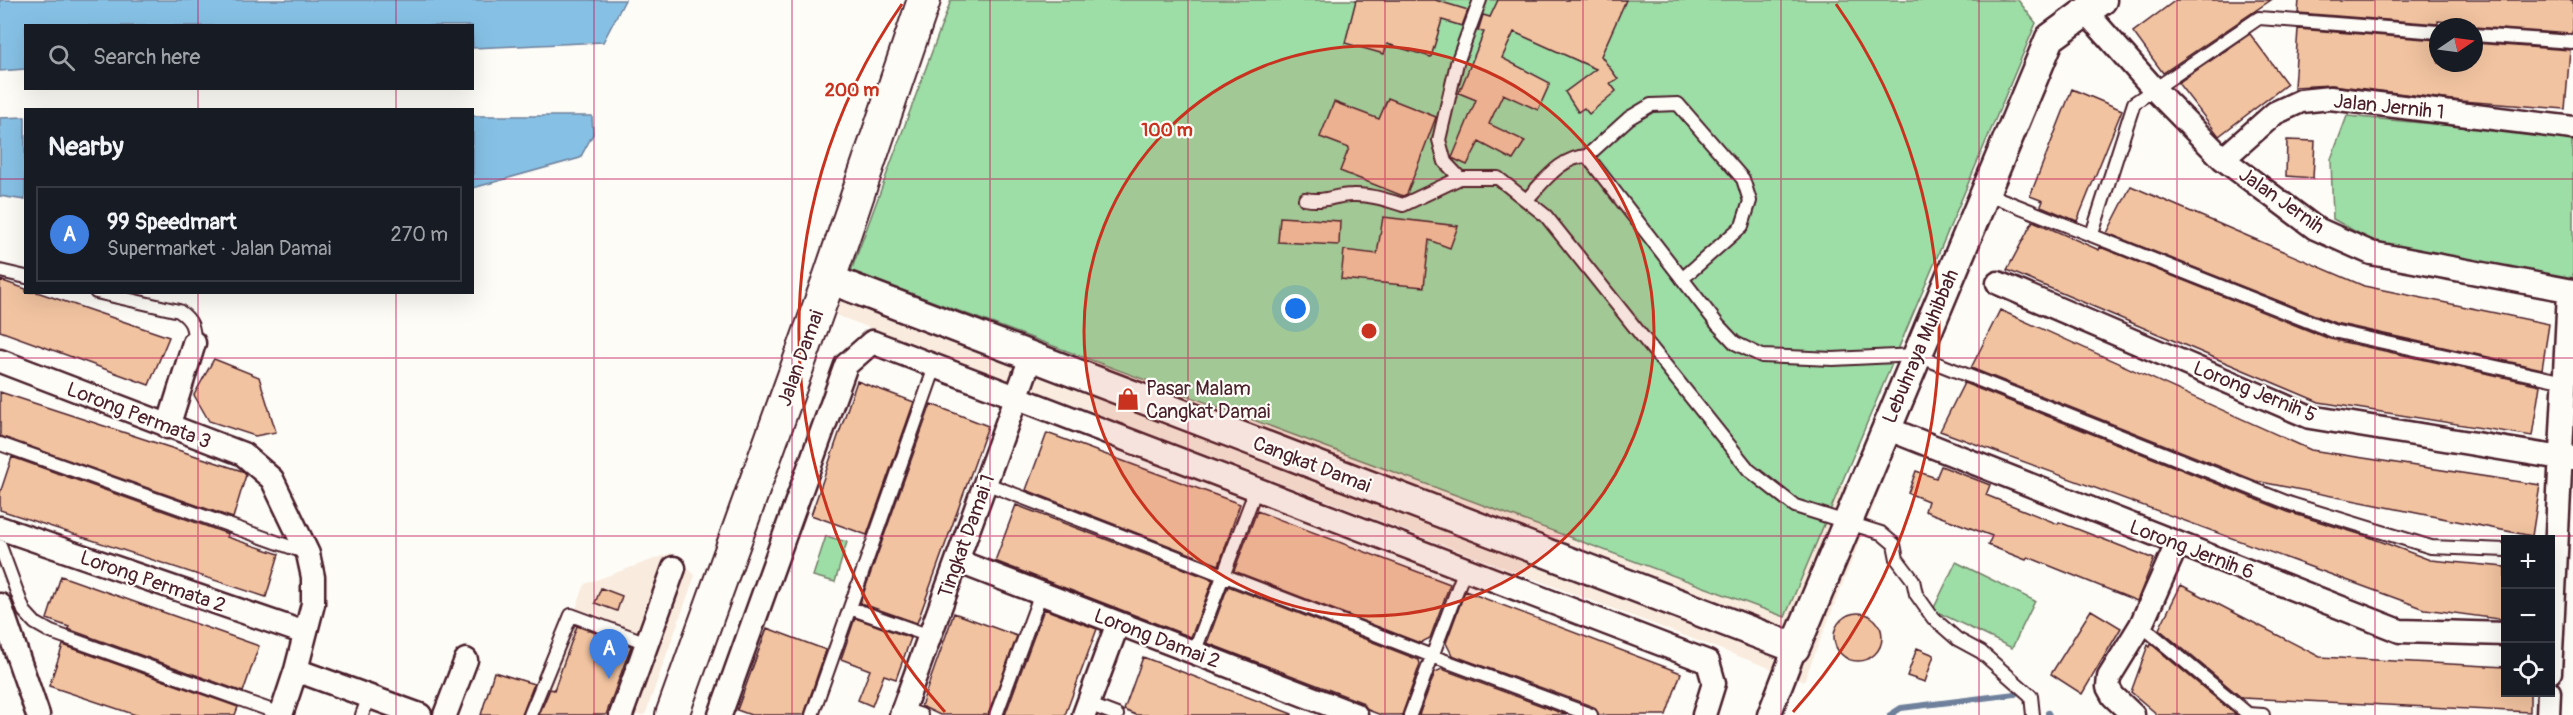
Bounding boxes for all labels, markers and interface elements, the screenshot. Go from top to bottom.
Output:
north arrow [2429,18,2483,72]
search box [24,24,474,90]
icon: search [45,41,78,74]
text: Search here [93,43,200,71]
text: 200 m [825,79,879,102]
street label: Jalan Jernih 1 [2332,88,2445,125]
text: 100 m [1141,119,1193,142]
text: Nearby [48,131,124,163]
street label: Jalan Jernih [2234,162,2329,239]
text: 99 Speedmart [107,208,237,236]
text: A [63,222,76,247]
text: 270 m [390,222,448,247]
text: Supermarket · Jalan Damai [107,236,331,261]
street label: Lebuhraya Muhibbah [1877,265,1964,427]
your location [1281,294,1310,323]
street label: Jalan Damai [772,307,829,410]
centre of rings [1359,321,1379,341]
street label: Lorong Jernih 5 [2189,355,2320,428]
street label: Lorong Permata 3 [63,376,214,454]
place label: Pasar Malam Cangkat Damai [1146,376,1270,424]
shop icon: Pasar Malam Cangkat Damai [1115,386,1141,412]
street label: Cangkat Damai [1249,431,1374,498]
street label: Tingkat Damai 1 [933,471,1000,601]
street label: Lorong Jernih 6 [2126,514,2258,585]
map controls [2501,535,2555,697]
button: + [2501,535,2555,589]
street label: Lorong Permata 2 [77,545,229,618]
button: − [2501,589,2555,643]
street label: Lorong Damai 2 [1090,603,1223,674]
pin: A [590,630,628,679]
button: locate [2501,643,2555,697]

